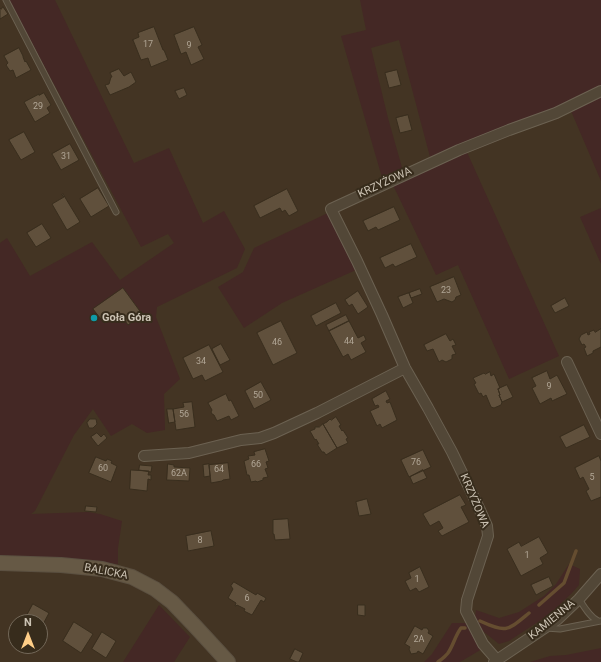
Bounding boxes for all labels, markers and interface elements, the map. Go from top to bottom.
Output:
house number: 17 [143,40,153,50]
house number: 9 [186,41,192,51]
house number: 29 [33,102,43,112]
house number: 31 [61,152,71,162]
street label: KRZYŻOWA [356,165,414,201]
house number: 23 [441,286,451,296]
place label: Goła Góra [102,311,151,325]
marker: Goła Góra [89,313,99,323]
house number: 44 [344,337,354,347]
house number: 46 [272,338,282,348]
house number: 34 [196,357,206,367]
house number: 9 [546,382,552,392]
house number: 50 [253,391,263,401]
house number: 56 [179,410,189,420]
house number: 76 [411,458,421,468]
house number: 66 [251,460,261,470]
house number: 60 [98,464,108,474]
house number: 64 [214,465,224,475]
house number: 62A [171,469,187,479]
street label: KRZYŻOWA [457,472,491,530]
house number: 5 [589,473,595,483]
house number: 8 [197,536,203,546]
house number: 1 [524,551,530,561]
street label: BALICKA [83,561,129,583]
house number: 1 [414,575,420,585]
house number: 6 [244,594,250,604]
street label: KAMIENNA [526,597,578,643]
north arrow [8,614,48,654]
text: N [24,616,32,629]
house number: 2A [414,635,424,645]

